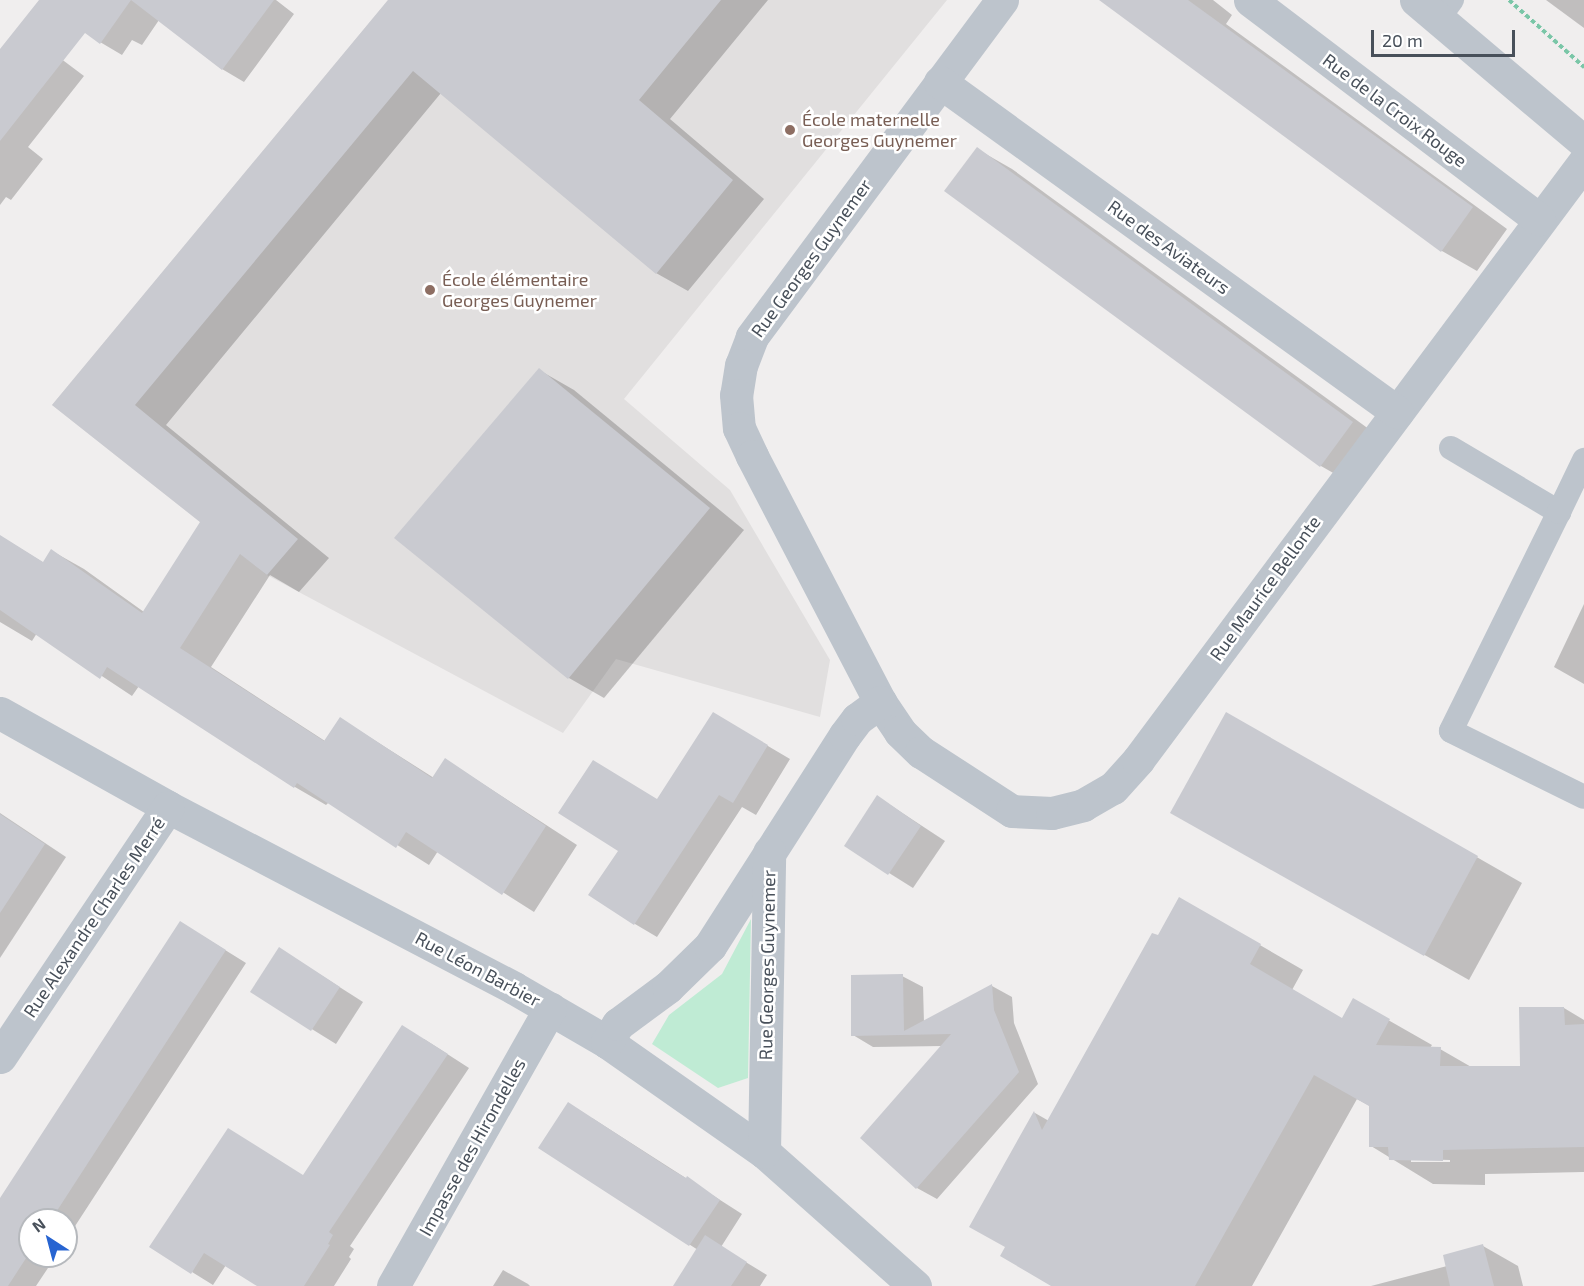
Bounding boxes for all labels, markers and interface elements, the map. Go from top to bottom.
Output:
scale bar [1374,18,1518,56]
text: 20 m [1382,29,1423,51]
street label: Rue de la Croix Rouge [1319,49,1471,171]
place label: École maternelle Georges Guynemer [802,109,957,152]
marker: École maternelle Georges Guynemer [783,123,797,137]
street label: Rue Georges Guynemer [746,175,876,341]
street label: Rue des Aviateurs [1104,195,1234,299]
place label: École élémentaire Georges Guynemer [442,269,597,312]
marker: École élémentaire Georges Guynemer [423,283,437,297]
street label: Rue Maurice Bellonte [1205,511,1325,665]
street label: Rue Alexandre Charles Merré [19,813,169,1021]
street label: Rue Georges Guynemer [755,870,779,1060]
street label: Rue Léon Barbier [412,927,544,1011]
street label: Impasse des Hirondelles [414,1054,530,1240]
north arrow [18,1208,78,1268]
text: N [28,1214,49,1236]

